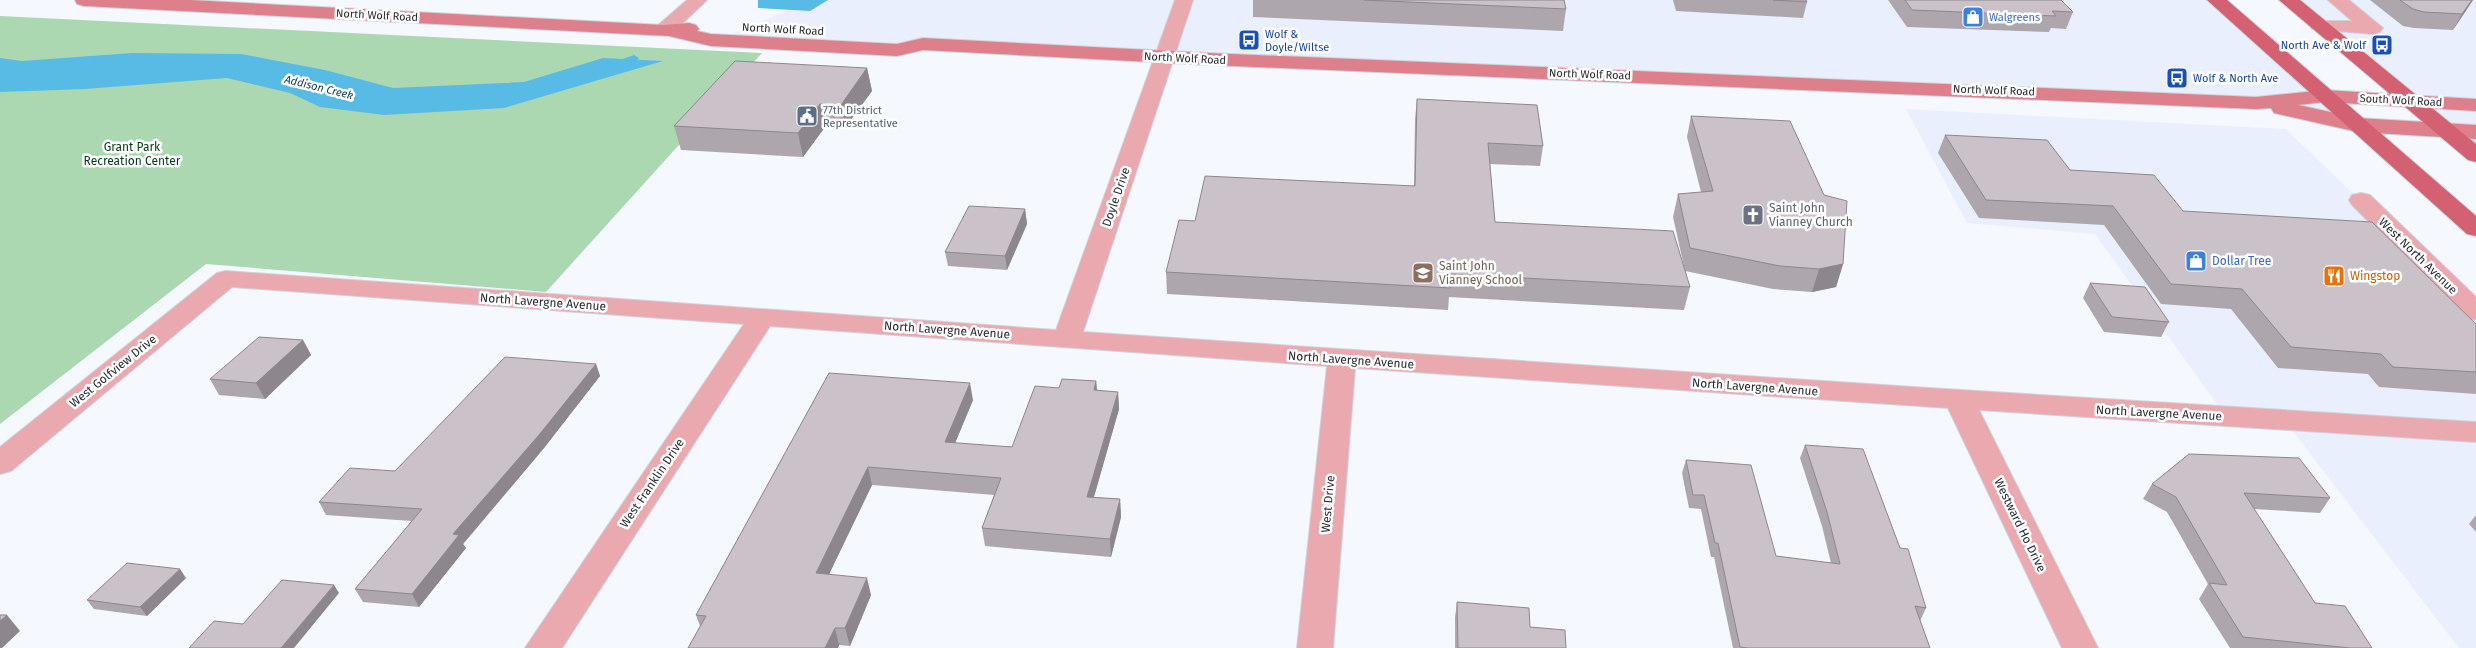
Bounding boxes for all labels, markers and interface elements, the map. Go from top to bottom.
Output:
shop icon: Walgreens [1961,5,1985,29]
street label: North Wolf Road [336,7,418,24]
place label: Walgreens [1989,11,2040,24]
street label: North Wolf Road [742,21,824,38]
bus stop icon: Wolf & Doyle/Wiltse [1237,28,1261,52]
place label: Wolf & Doyle/Wiltse [1265,28,1329,54]
bus stop icon: North Ave & Wolf [2370,33,2394,57]
place label: North Ave & Wolf [2281,39,2367,52]
street label: North Wolf Road [1144,50,1226,67]
bus stop icon: Wolf & North Ave [2165,66,2189,90]
street label: North Wolf Road [1549,67,1631,82]
water label: Addison Creek [282,72,354,102]
place label: Wolf & North Ave [2193,72,2278,85]
street label: North Wolf Road [1953,83,2035,98]
street label: South Wolf Road [2359,92,2443,109]
public building icon: 77th District Representative [795,104,819,128]
place label: 77th District Representative [823,104,898,130]
park label: Grant Park Recreation Center [84,140,181,168]
street label: Doyle Drive [1099,165,1133,229]
place label: Saint John Vianney Church [1769,201,1853,229]
church icon: Saint John Vianney Church [1741,203,1765,227]
street label: West North Avenue [2376,215,2460,297]
shop icon: Dollar Tree [2184,249,2208,273]
place label: Dollar Tree [2212,254,2271,268]
place label: Saint John Vianney School [1439,259,1523,287]
school or university icon: Saint John Vianney School [1411,261,1435,285]
restaurant icon: Wingstop [2322,264,2346,288]
place label: Wingstop [2350,269,2400,283]
street label: North Lavergne Avenue [480,291,606,313]
street label: North Lavergne Avenue [884,319,1010,341]
street label: West Golfview Drive [67,332,159,410]
street label: North Lavergne Avenue [1288,349,1414,371]
street label: North Lavergne Avenue [1692,376,1818,398]
street label: North Lavergne Avenue [2096,403,2222,423]
street label: West Franklin Drive [617,436,687,530]
street label: West Drive [1319,475,1337,533]
street label: Westward Ho Drive [1991,476,2049,574]

